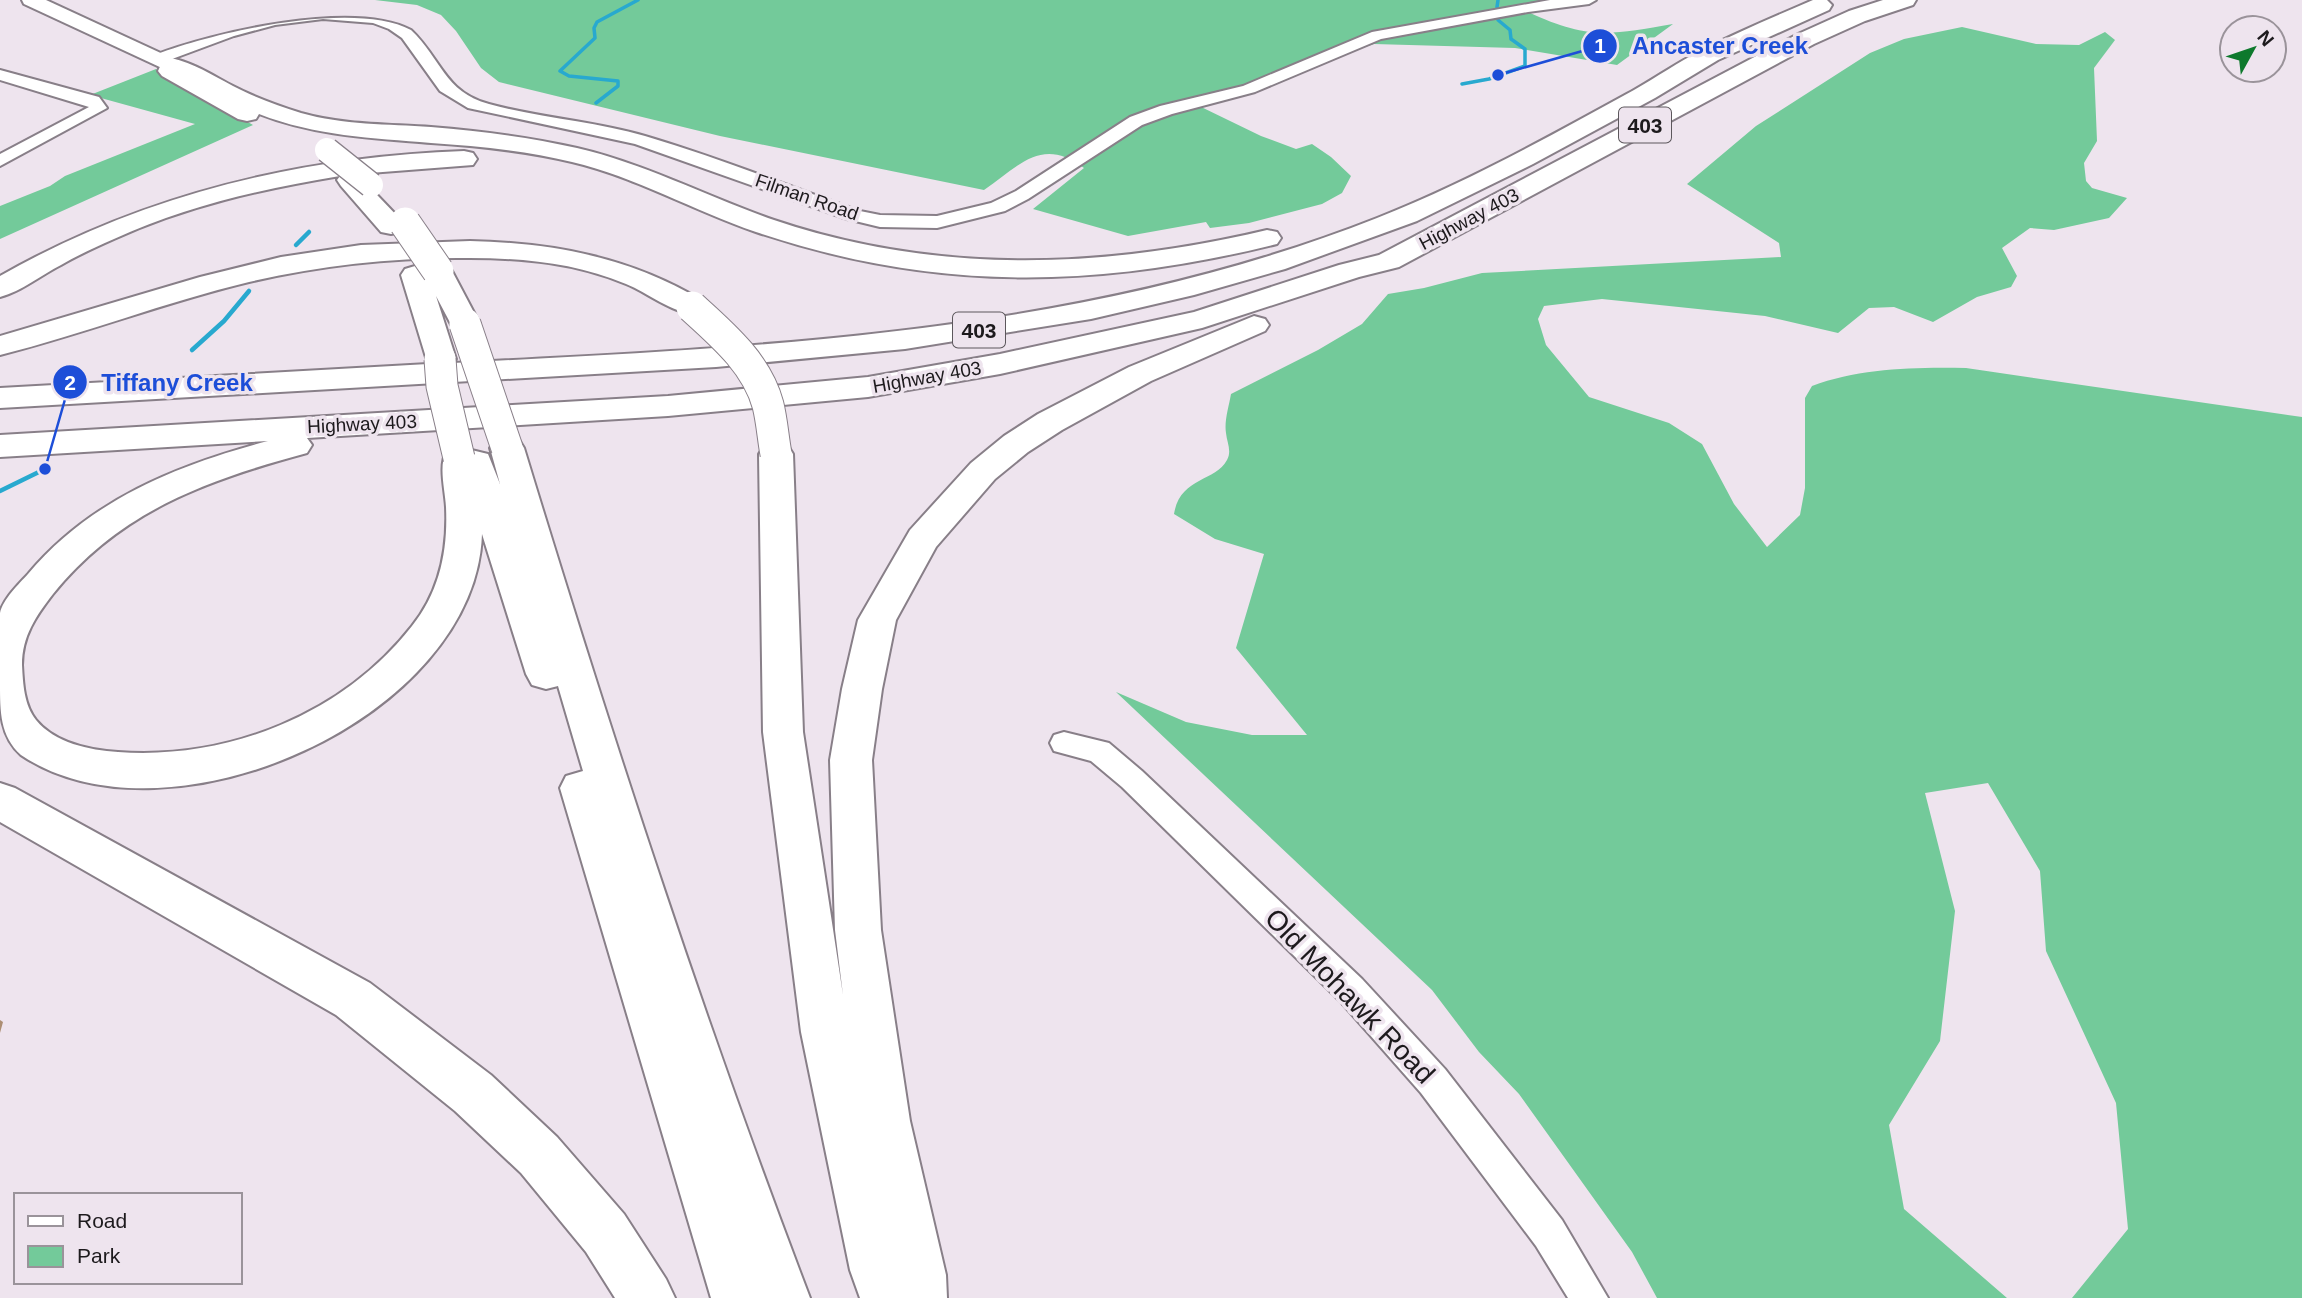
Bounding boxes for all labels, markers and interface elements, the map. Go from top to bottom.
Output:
north arrow [2218,14,2288,84]
callout: Ancaster Creek [1583,23,1822,68]
text: N [2253,26,2278,50]
text: Ancaster Creek [1632,32,1809,59]
text: 1 [1594,34,1606,57]
road number: 403 [1619,108,1671,142]
street label: Filman Road [753,170,861,224]
street label: Highway 403 [1416,184,1522,254]
road number: 403 [953,312,1005,348]
street label: Highway 403 [871,357,983,397]
callout: Tiffany Creek [53,360,267,405]
text: Tiffany Creek [101,369,253,396]
text: 2 [64,371,76,394]
street label: Highway 403 [307,411,417,437]
street label: Old Mohawk Road [1259,902,1441,1090]
legend [14,1193,242,1284]
text: Road [77,1209,127,1232]
text: Park [77,1244,121,1267]

